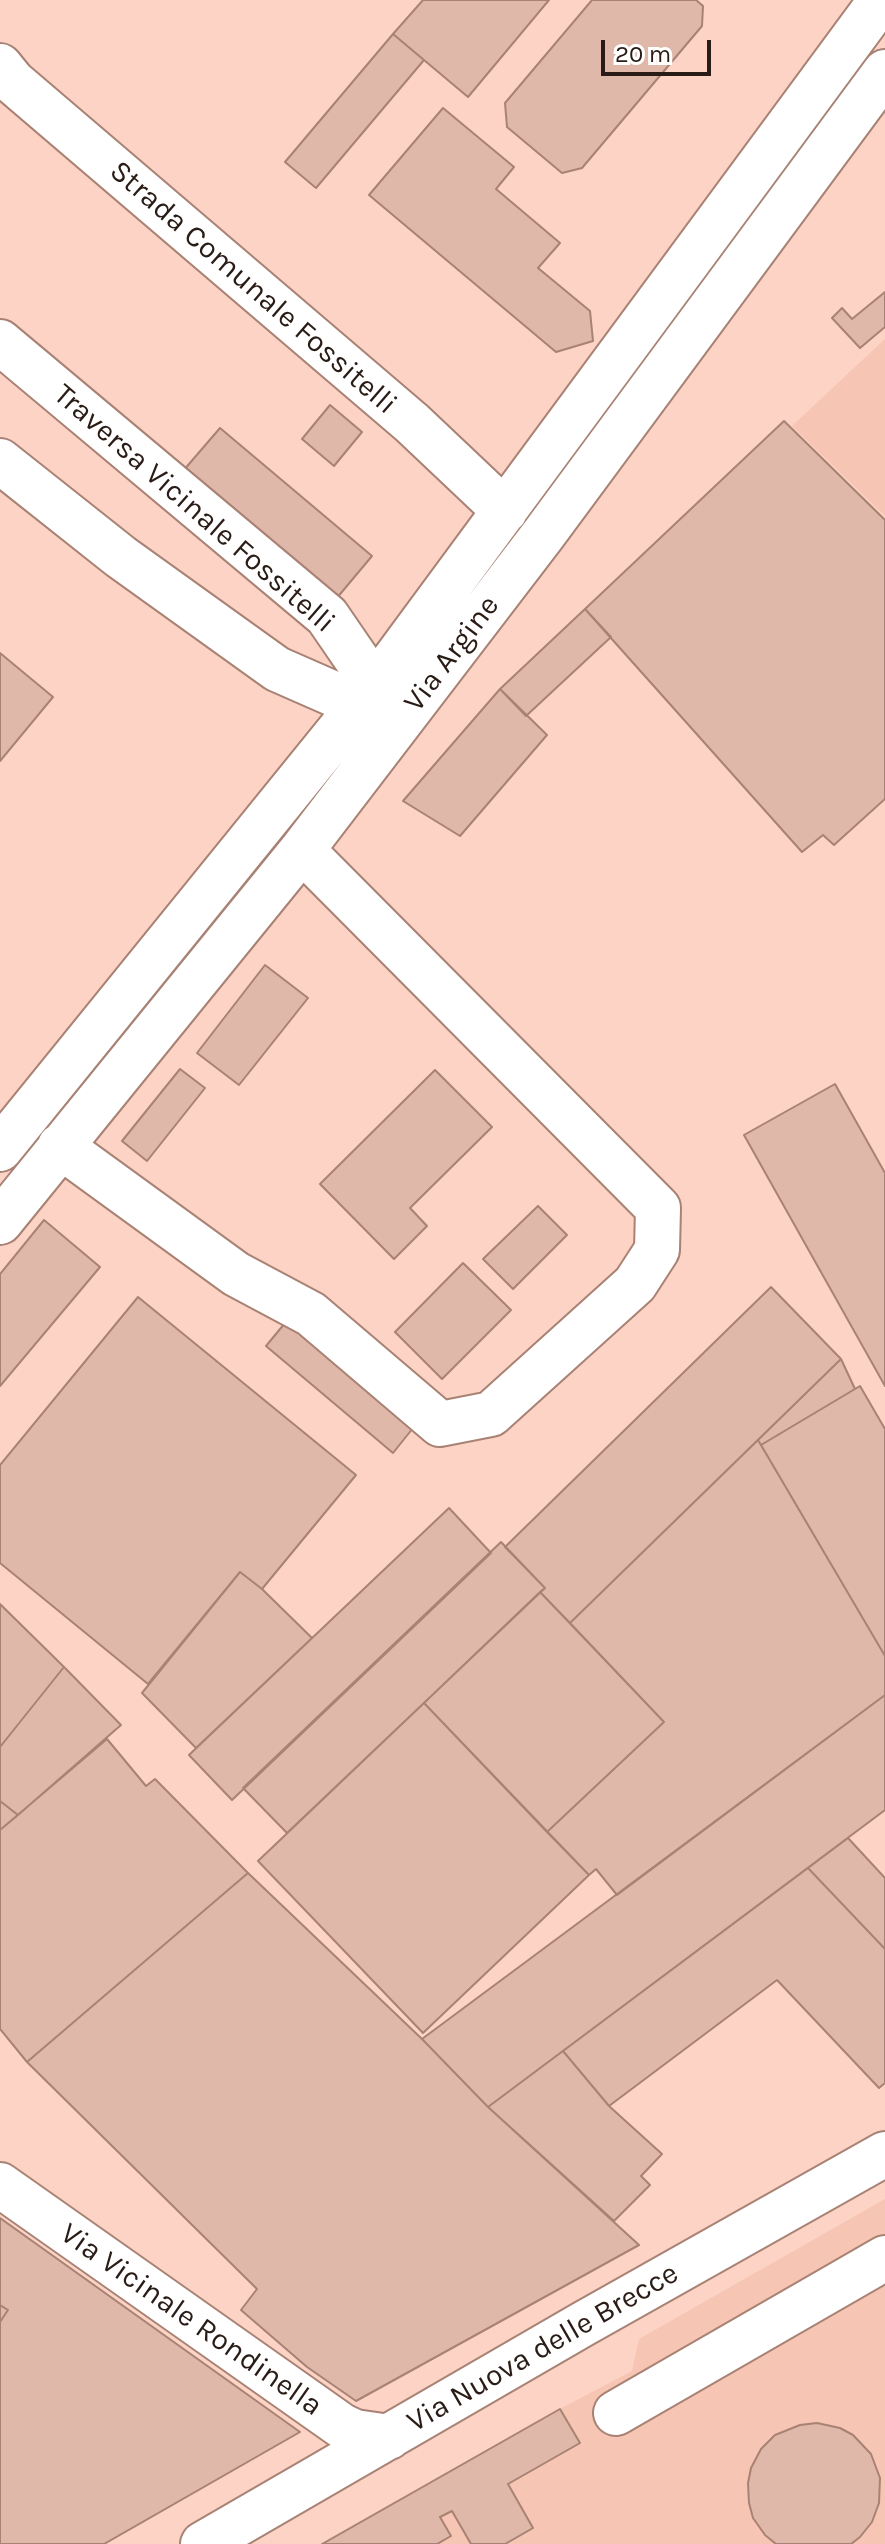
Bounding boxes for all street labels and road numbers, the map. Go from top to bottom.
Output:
street label: Strada Comunale Fossitelli [102,153,404,423]
street label: Traversa Vicinale Fossitelli [46,377,342,641]
street label: Via Argine [397,589,507,719]
street label: Via Vicinale Rondinella [53,2216,329,2424]
street label: Via Nuova delle Brecce [401,2256,685,2440]

